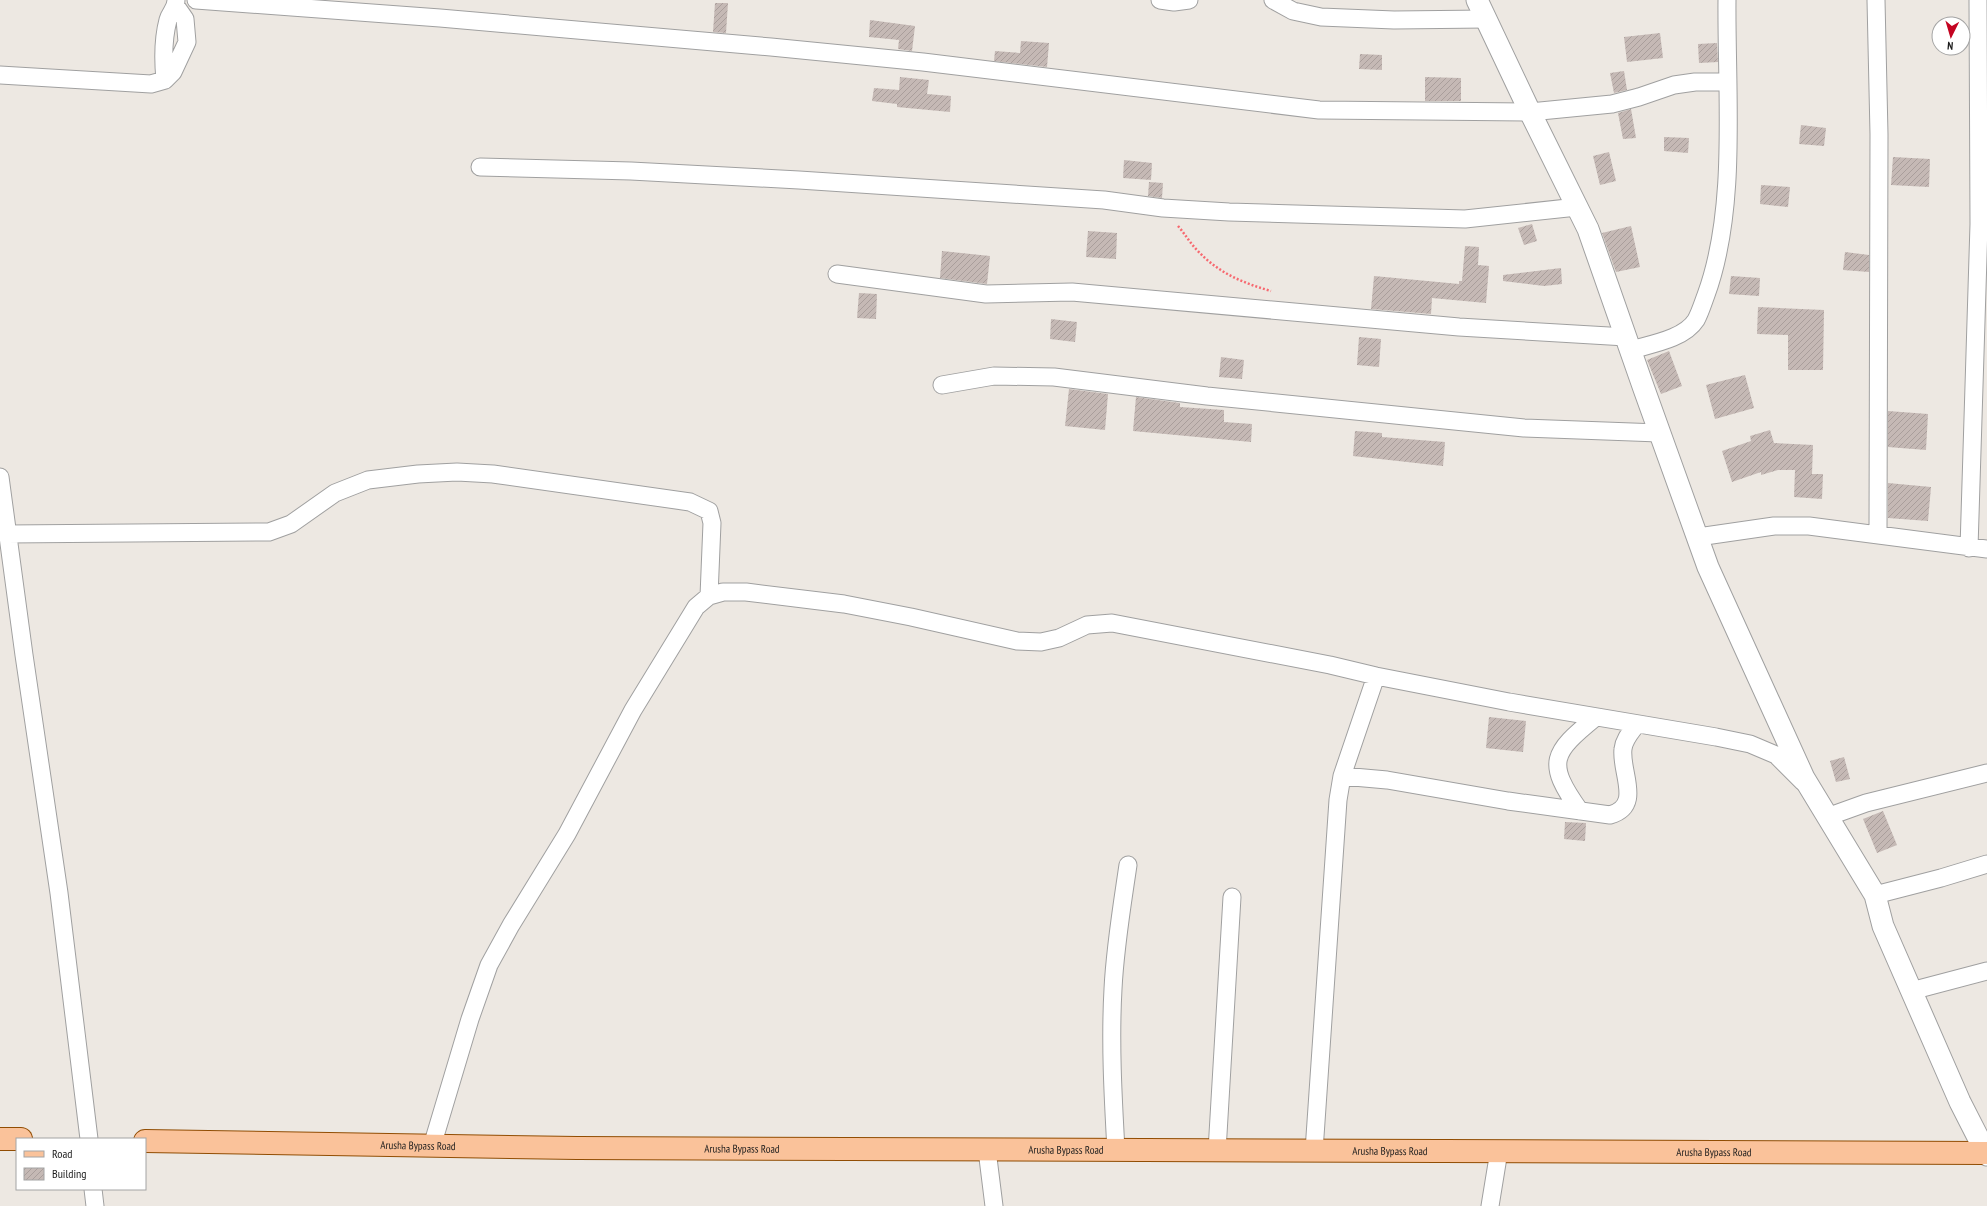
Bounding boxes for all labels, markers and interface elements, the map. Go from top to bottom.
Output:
north arrow [1931,16,1971,56]
text: N [1947,39,1954,53]
legend [16,1138,146,1190]
street label: Arusha Bypass Road [380,1138,456,1153]
street label: Arusha Bypass Road [704,1141,780,1156]
street label: Arusha Bypass Road [1028,1143,1104,1157]
street label: Arusha Bypass Road [1352,1144,1428,1158]
street label: Arusha Bypass Road [1676,1145,1752,1159]
text: Road [52,1146,72,1161]
text: Building [52,1166,87,1181]

